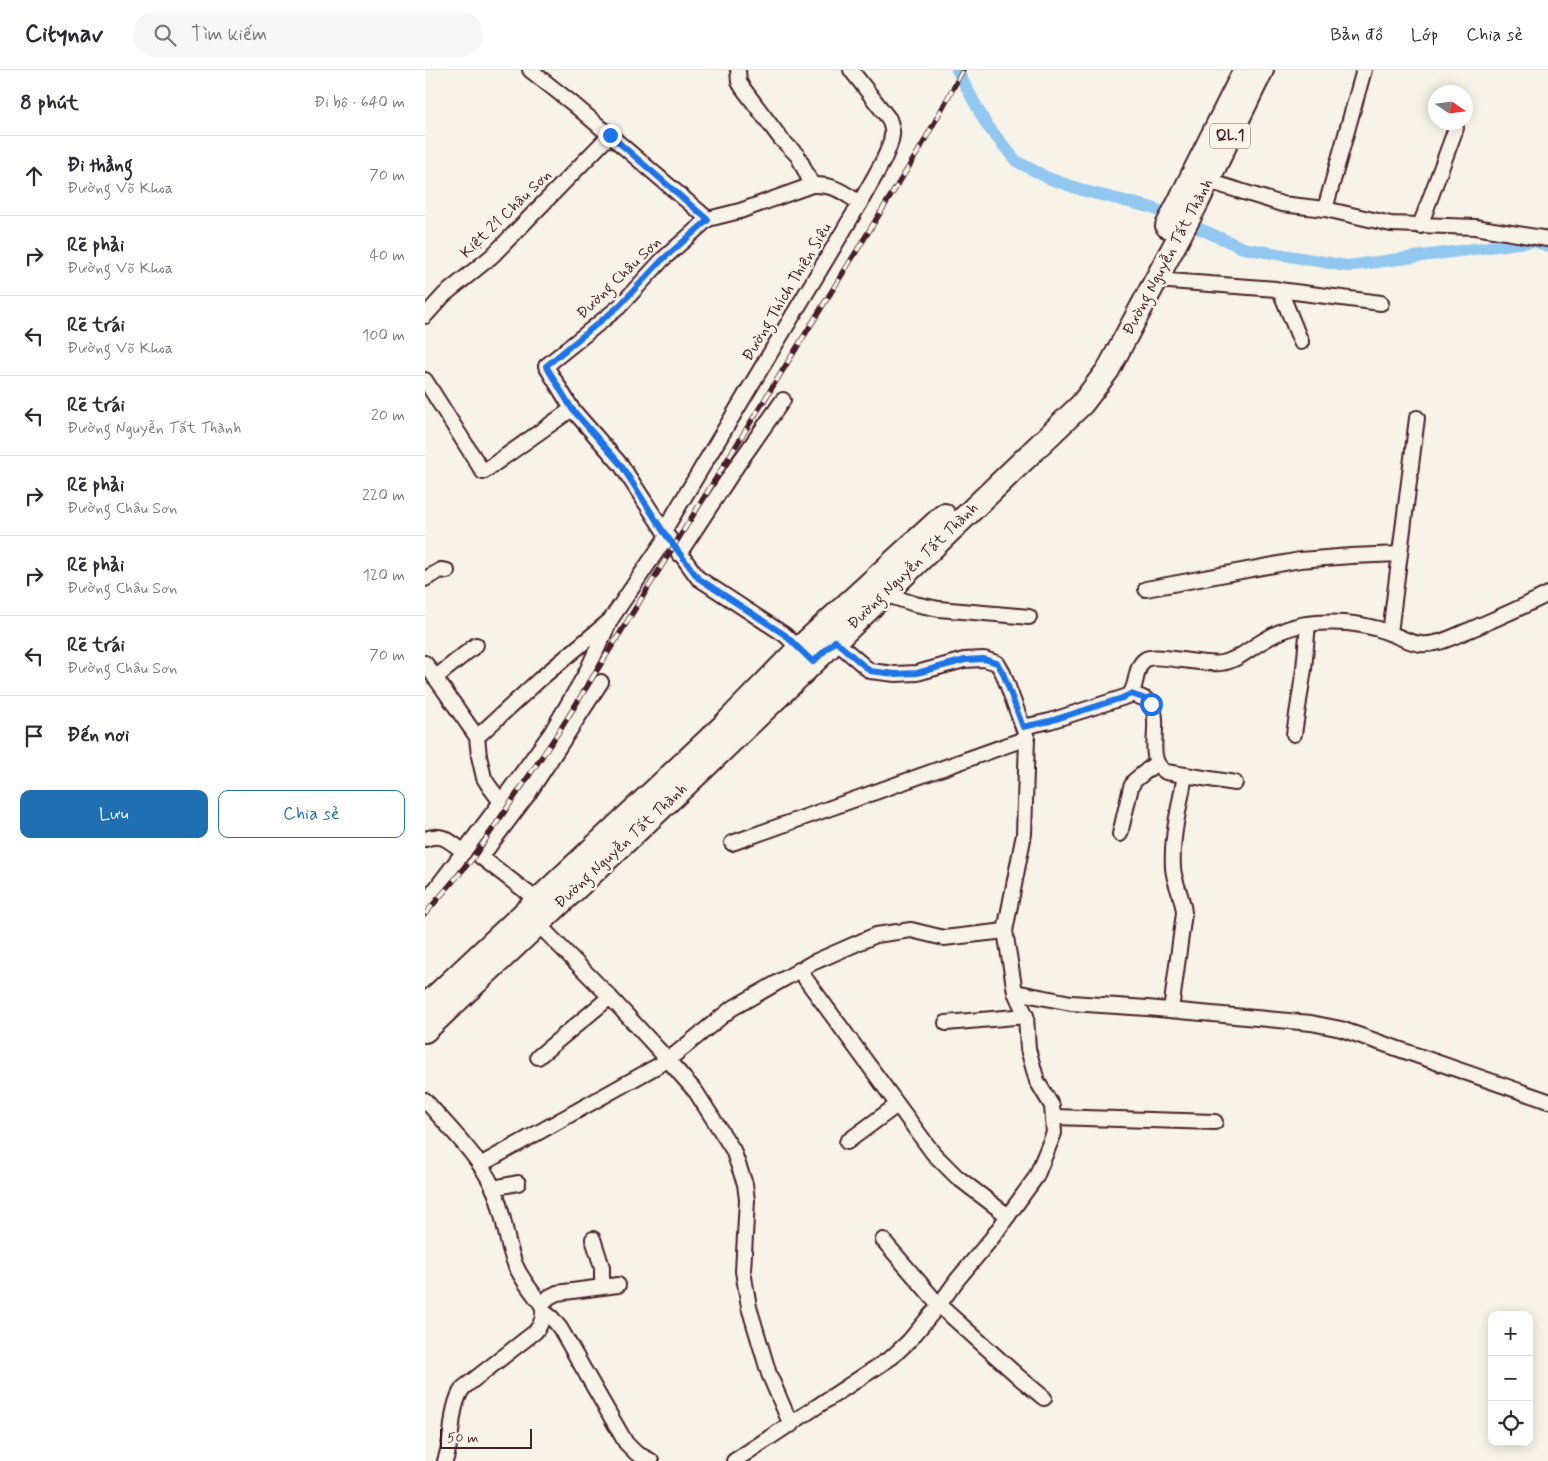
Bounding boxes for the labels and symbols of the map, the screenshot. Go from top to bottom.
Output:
north arrow [1428,85,1473,130]
route end [599,124,622,147]
road number: QL.1 [1210,124,1250,148]
street label: Kiệt 21 Châu Sơn [456,165,556,263]
street label: Đường Nguyễn Tất Thành [1118,175,1219,339]
street label: Đường Thích Thiện Siêu [737,219,837,366]
street label: Đường Châu Sơn [572,232,667,325]
street label: Đường Nguyễn Tất Thành [843,498,984,635]
route start [1140,693,1163,716]
street label: Đường Nguyễn Tất Thành [550,779,693,914]
scale bar [440,1426,533,1449]

